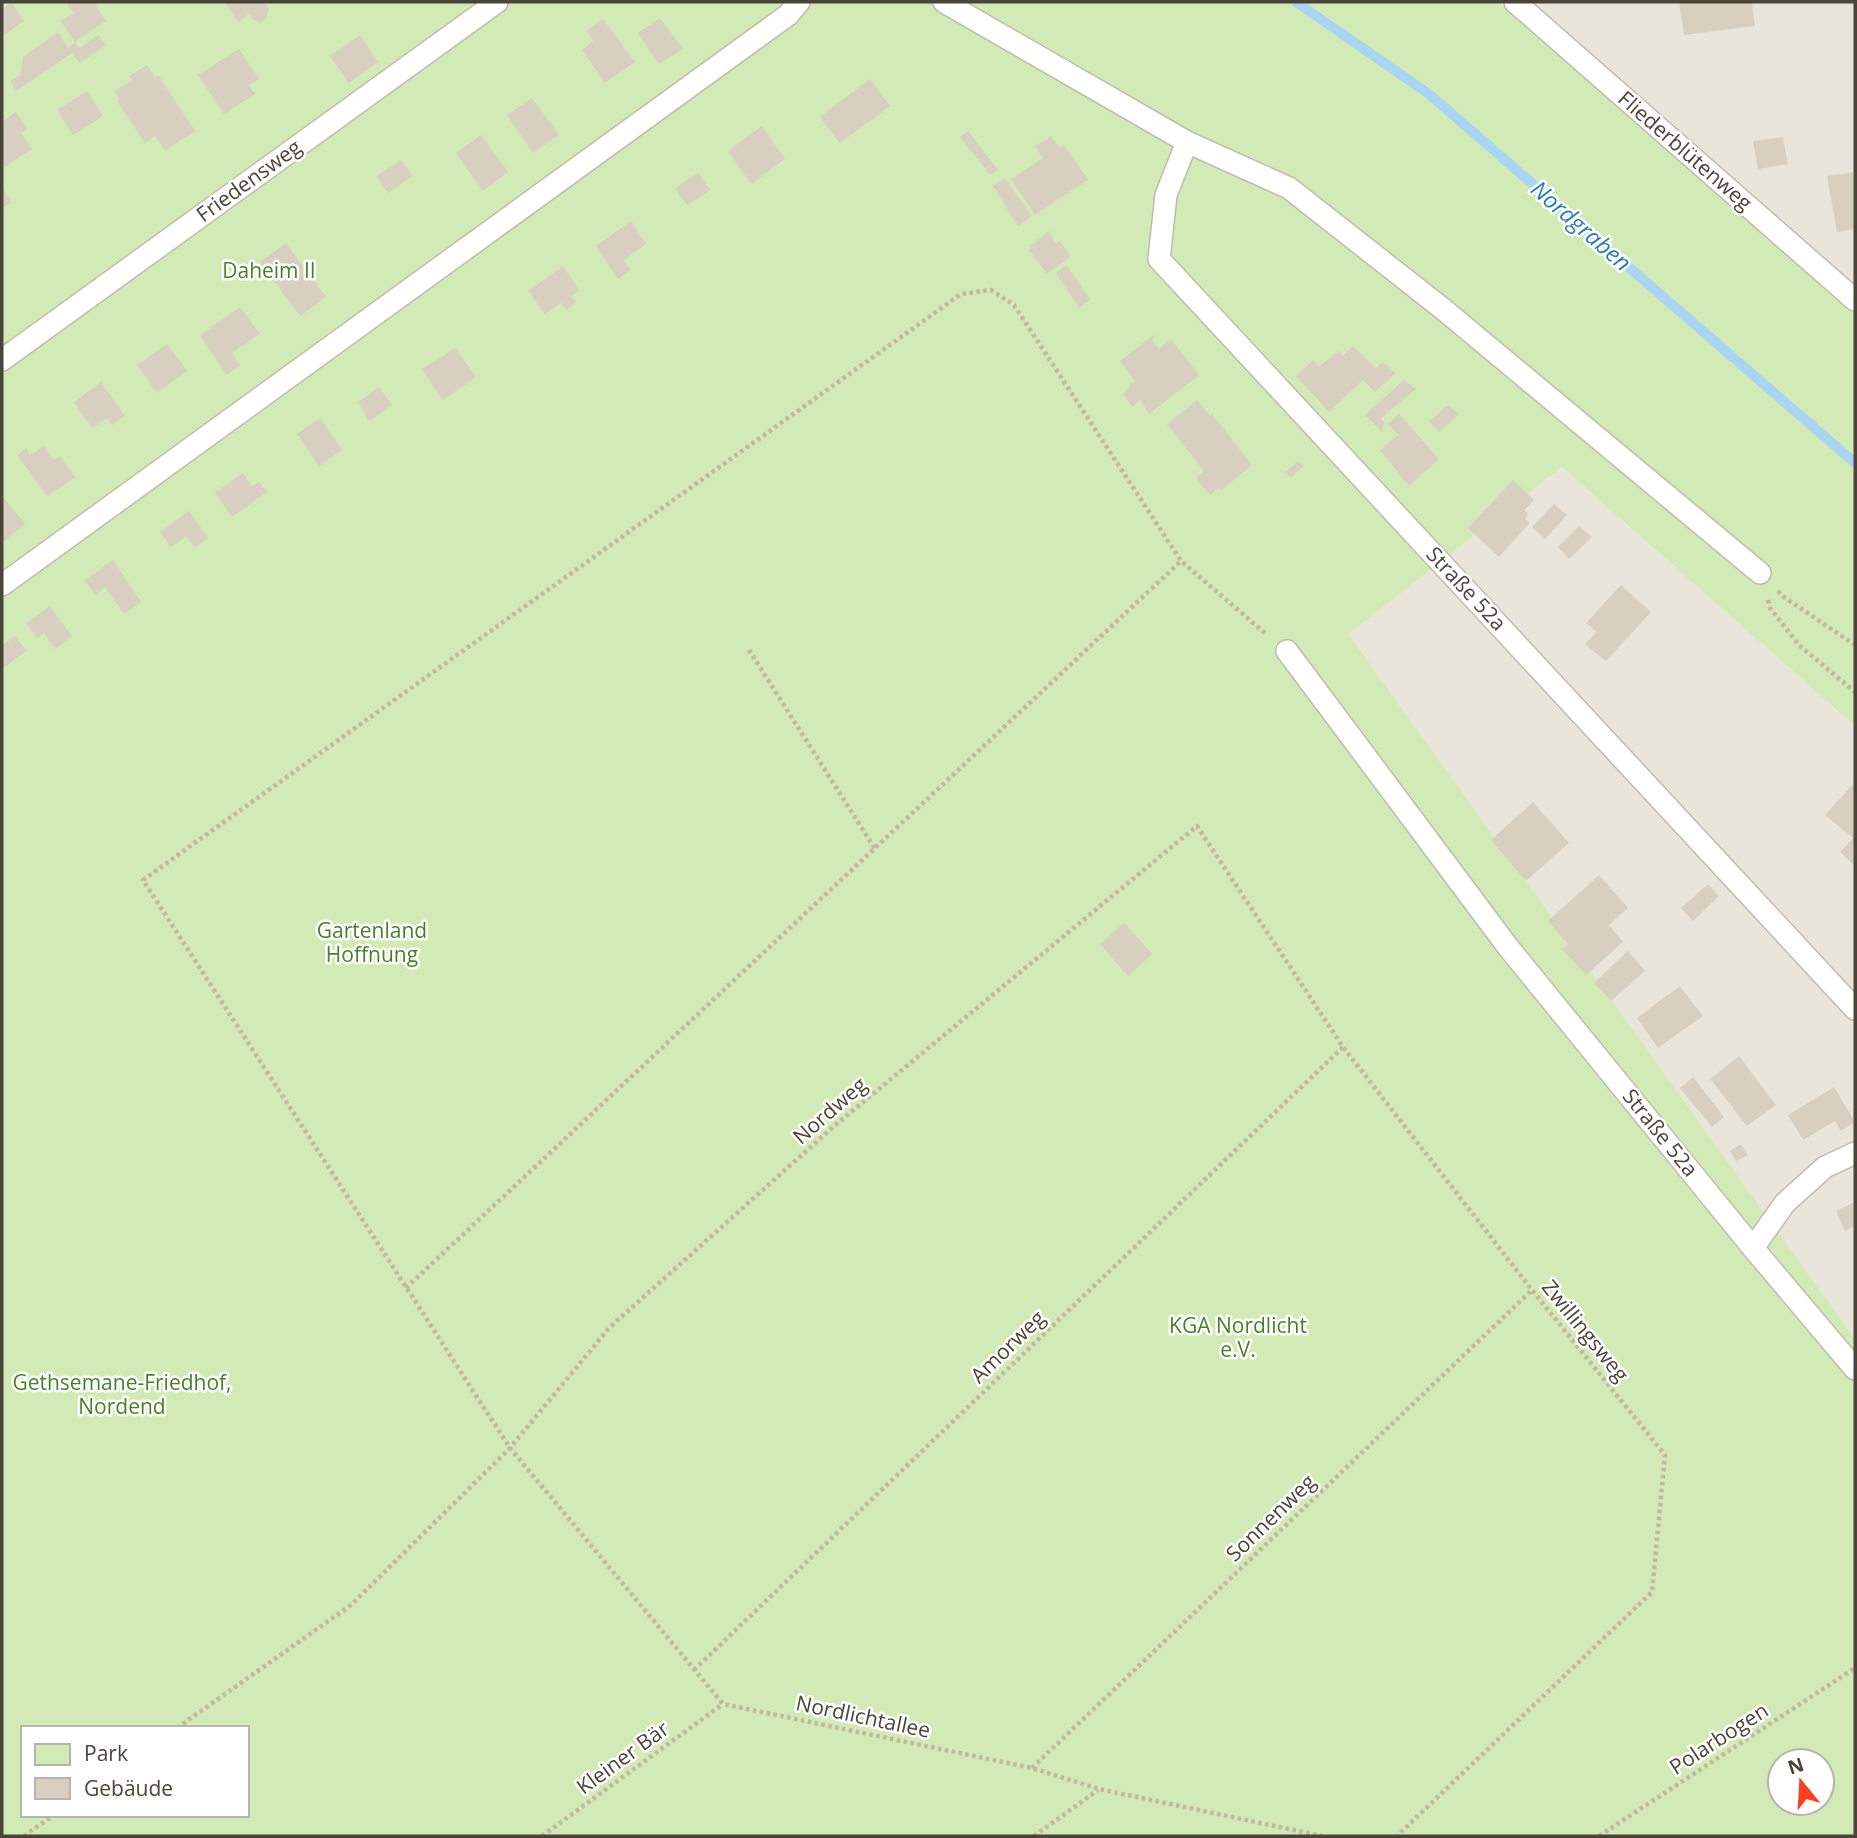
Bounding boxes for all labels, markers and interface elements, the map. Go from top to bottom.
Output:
street label: Fliederblütenweg [1613,84,1759,216]
street label: Friedensweg [190,133,307,228]
water label: Nordgraben [1525,173,1639,278]
park label: Daheim II [222,256,316,284]
street label: Straße 52a [1421,540,1513,636]
park label: Gartenland Hoffnung [317,916,427,968]
street label: Nordweg [786,1070,872,1150]
street label: Straße 52a [1617,1083,1705,1182]
street label: Zwillingsweg [1536,1274,1635,1387]
street label: Amorweg [964,1304,1051,1389]
park label: KGA Nordlicht e.V. [1169,1311,1307,1363]
park label: Gethsemane-Friedhof, Nordend [12,1368,232,1420]
street label: Sonnenweg [1220,1468,1321,1567]
street label: Nordlichtallee [793,1688,933,1744]
street label: Polarbogen [1664,1696,1773,1781]
street label: Kleiner Bär [571,1714,675,1800]
legend [21,1726,248,1817]
text: Park [84,1739,128,1767]
north arrow [1766,1747,1836,1817]
text: N [1784,1751,1807,1781]
text: Gebäude [84,1774,173,1802]

